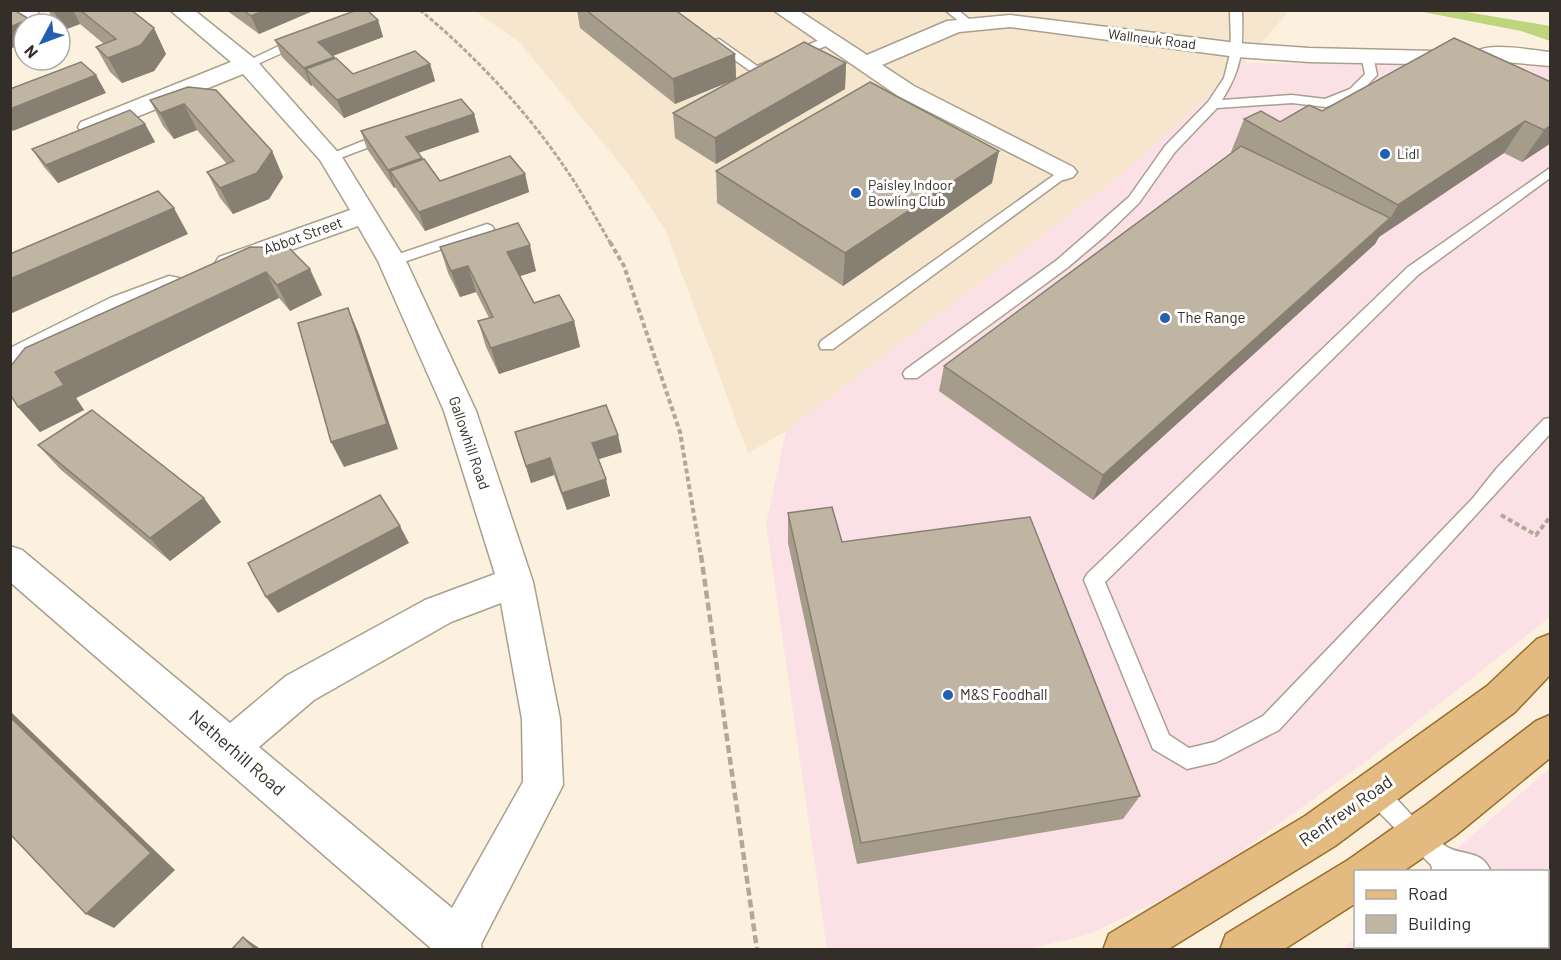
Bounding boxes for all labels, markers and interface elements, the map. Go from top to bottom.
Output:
north arrow [12,12,72,72]
street label: Wallneuk Road [1107,25,1197,52]
text: N [20,42,41,62]
place label: Lidl [1397,145,1419,162]
marker: Lidl [1378,147,1392,161]
place label: Paisley Indoor Bowling Club [868,176,953,209]
marker: Paisley Indoor Bowling Club [849,186,863,200]
street label: Abbot Street [261,212,345,258]
place label: The Range [1177,308,1245,326]
marker: The Range [1158,311,1172,325]
street label: Gallowhill Road [446,394,494,492]
place label: M&S Foodhall [960,685,1047,703]
marker: M&S Foodhall [941,688,955,702]
street label: Netherhill Road [185,705,290,800]
street label: Renfrew Road [1295,770,1396,850]
legend [1354,870,1549,948]
text: Road [1408,882,1448,904]
text: Building [1408,912,1471,934]

